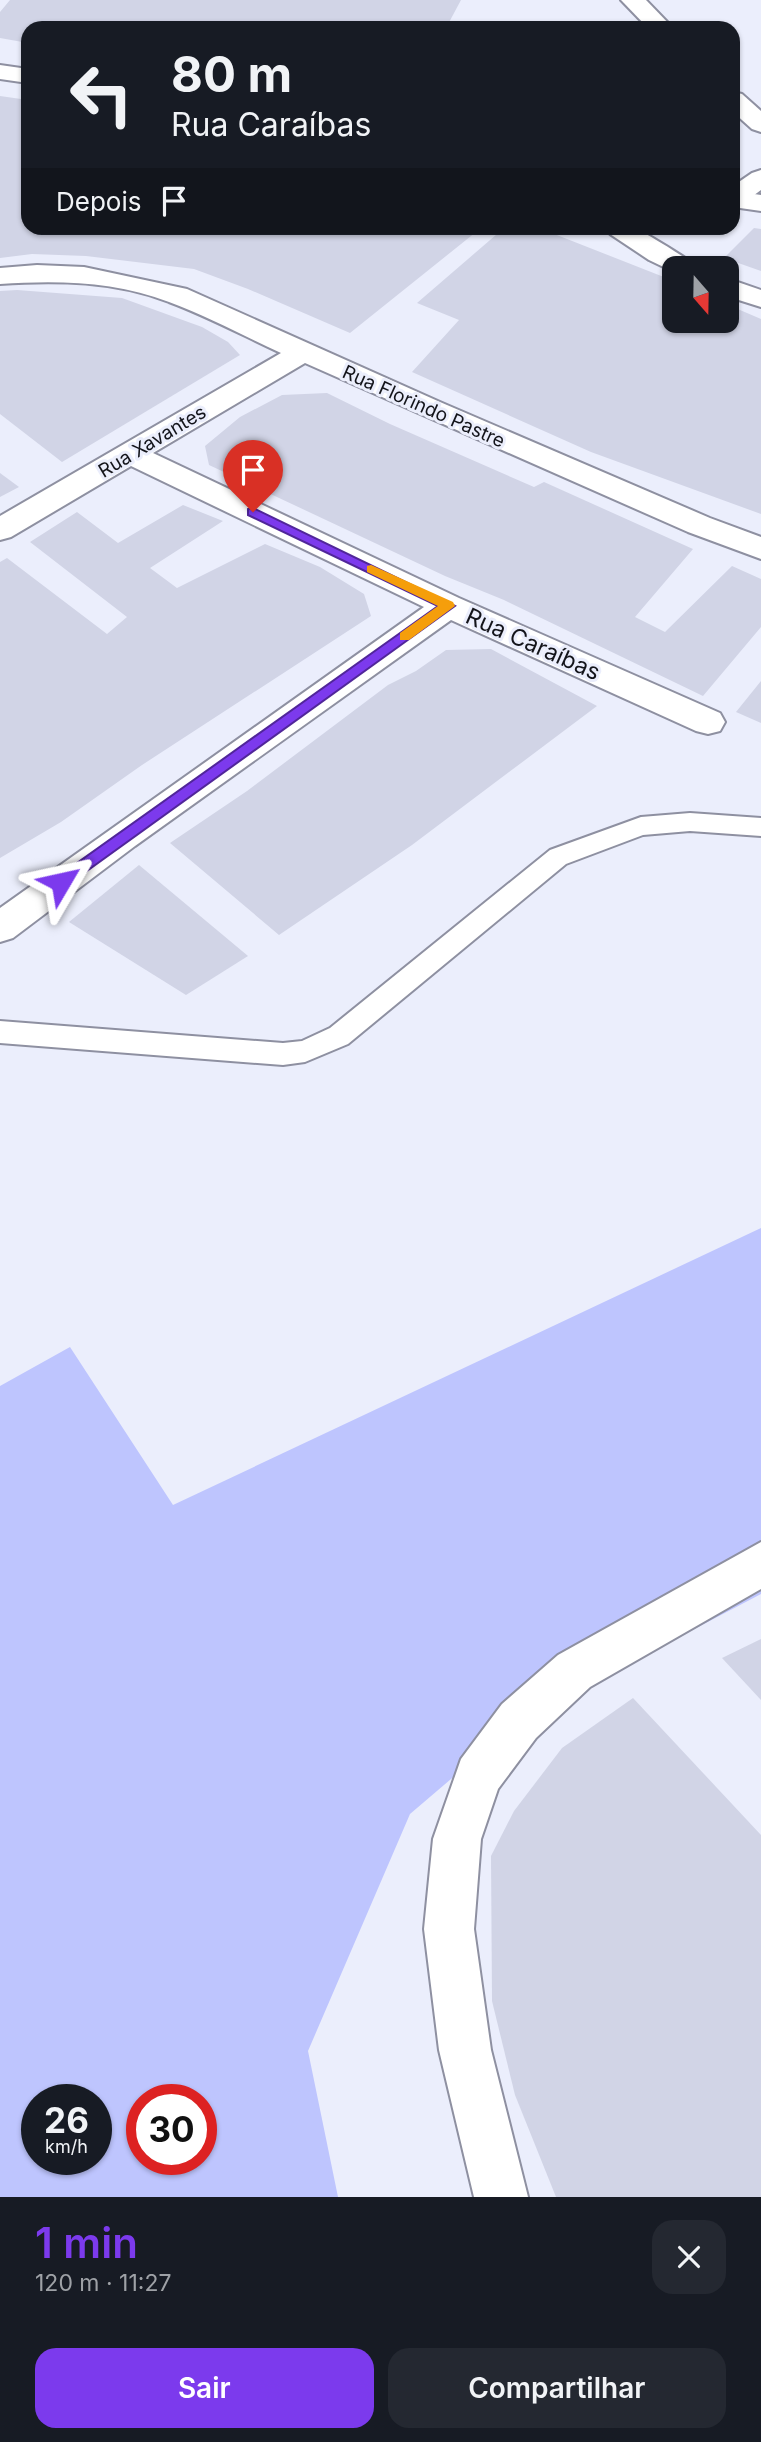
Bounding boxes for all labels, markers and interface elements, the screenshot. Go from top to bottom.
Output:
text: 80 m [171,45,292,104]
icon: left [56,49,147,140]
text: Rua Caraíbas [171,105,371,144]
icon: arrive [155,182,193,220]
text: Depois [56,186,141,217]
north arrow [662,256,738,332]
map controls [662,256,739,333]
street label: Rua Florindo Pastre [339,360,509,453]
street label: Rua Xavantes [94,400,210,483]
pin [223,440,283,512]
icon: arrive [234,451,272,489]
street label: Rua Caraíbas [462,602,604,686]
position arrow [24,845,98,919]
speed limit sign: 30 [126,2084,217,2175]
text: 26 [44,2099,89,2141]
text: km/h [45,2136,88,2157]
text: 1 min [35,2217,138,2268]
button: close [652,2220,726,2294]
text: 120 m · 11:27 [35,2269,171,2297]
button: Sair [35,2348,374,2428]
button: Compartilhar [388,2348,726,2428]

